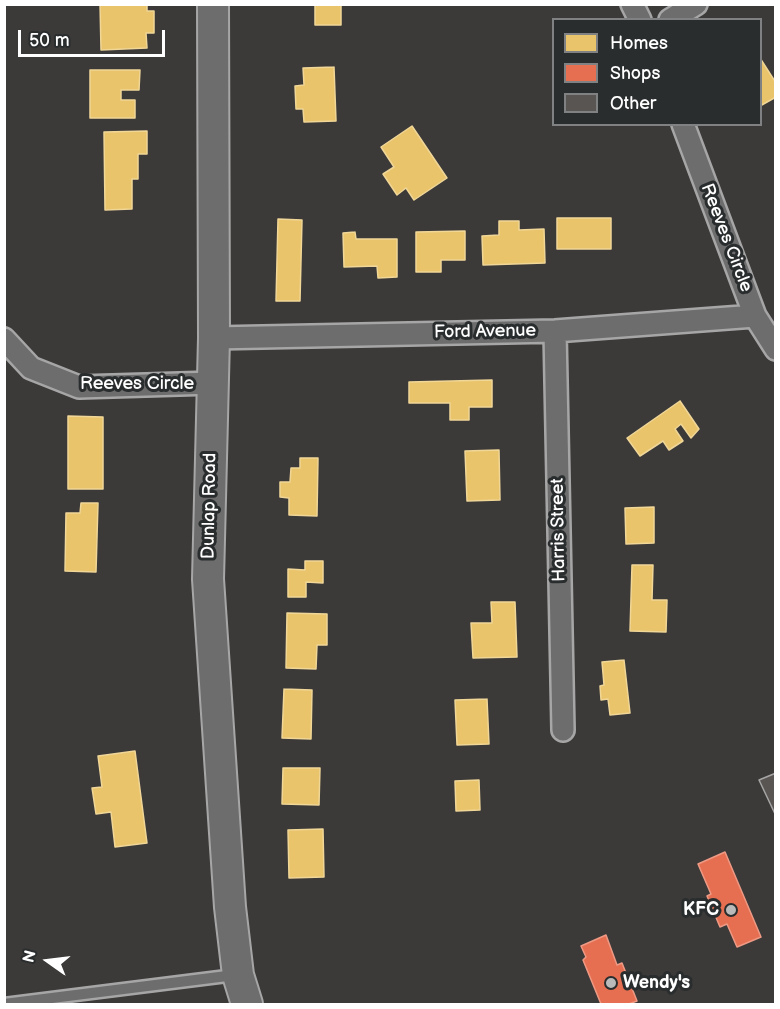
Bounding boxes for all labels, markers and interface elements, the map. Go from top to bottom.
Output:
scale bar [21,18,168,56]
legend [552,18,762,126]
text: 50 m [29,30,70,51]
text: Homes [610,33,668,54]
text: Shops [610,63,660,84]
text: Other [610,93,656,114]
street label: Reeves Circle [695,181,757,295]
street label: Ford Avenue [434,320,536,344]
street label: Reeves Circle [80,373,194,395]
street label: Dunlap Road [198,453,222,559]
street label: Harris Street [547,478,571,582]
place label: KFC [683,899,719,921]
marker: KFC [724,903,738,917]
north arrow [18,931,78,991]
text: N [19,948,41,965]
place label: Wendy's [623,972,690,994]
marker: Wendy's [604,976,618,990]

